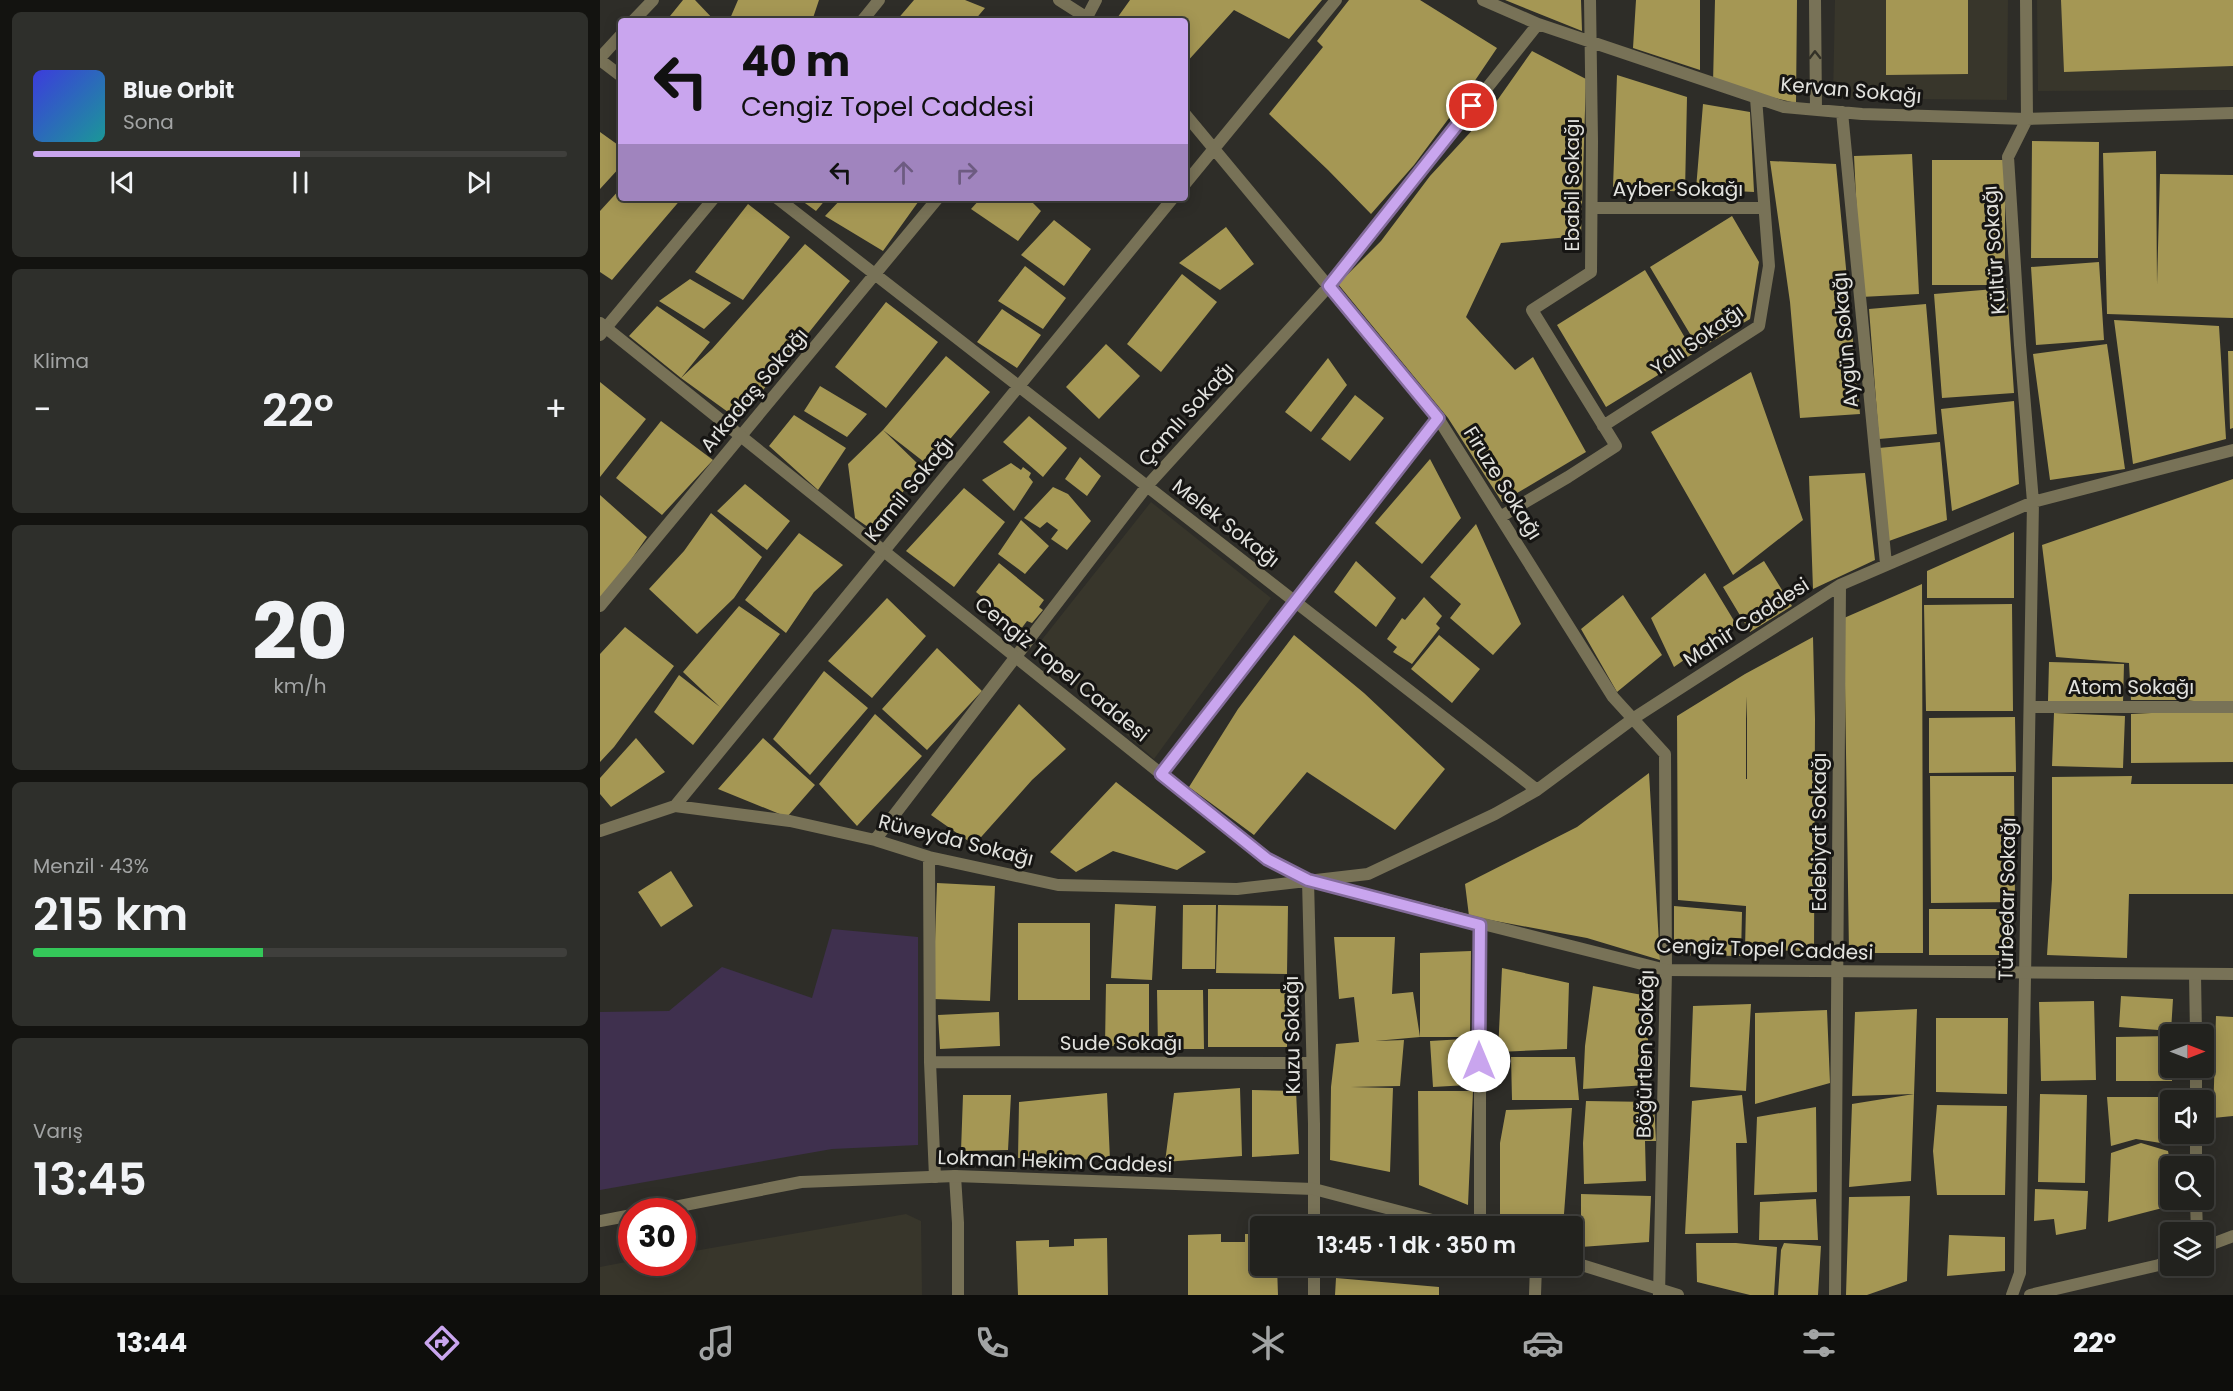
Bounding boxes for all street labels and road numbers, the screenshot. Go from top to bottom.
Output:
street label: Kervan Sokağı [1779,70,1923,110]
street label: Ebabil Sokağı [1558,119,1586,251]
street label: Ayber Sokağı [1613,175,1743,203]
street label: Kültür Sokağı [1976,184,2012,316]
street label: Aygün Sokağı [1825,271,1865,409]
street label: Yalı Sokağı [1645,298,1749,382]
street label: Arkadaş Sokağı [694,322,814,458]
street label: Çamlı Sokağı [1132,356,1240,472]
street label: Firuze Sokağı [1457,421,1549,545]
street label: Kamil Sokağı [858,430,960,548]
street label: Melek Sokağı [1166,472,1286,574]
street label: Mahir Caddesi [1678,571,1814,673]
street label: Cengiz Topel Caddesi [969,590,1155,748]
street label: Atom Sokağı [2068,673,2194,701]
street label: Edebiyat Sokağı [1805,753,1833,911]
street label: Rüveyda Sokağı [875,807,1037,873]
street label: Türbedar Sokağı [1992,817,2022,981]
street label: Cengiz Topel Caddesi [1656,931,1874,967]
street label: Böğürtlen Sokağı [1630,970,1660,1138]
street label: Kuzu Sokağı [1277,975,1307,1095]
street label: Sude Sokağı [1060,1029,1182,1057]
street label: Lokman Hekim Caddesi [937,1143,1173,1179]

